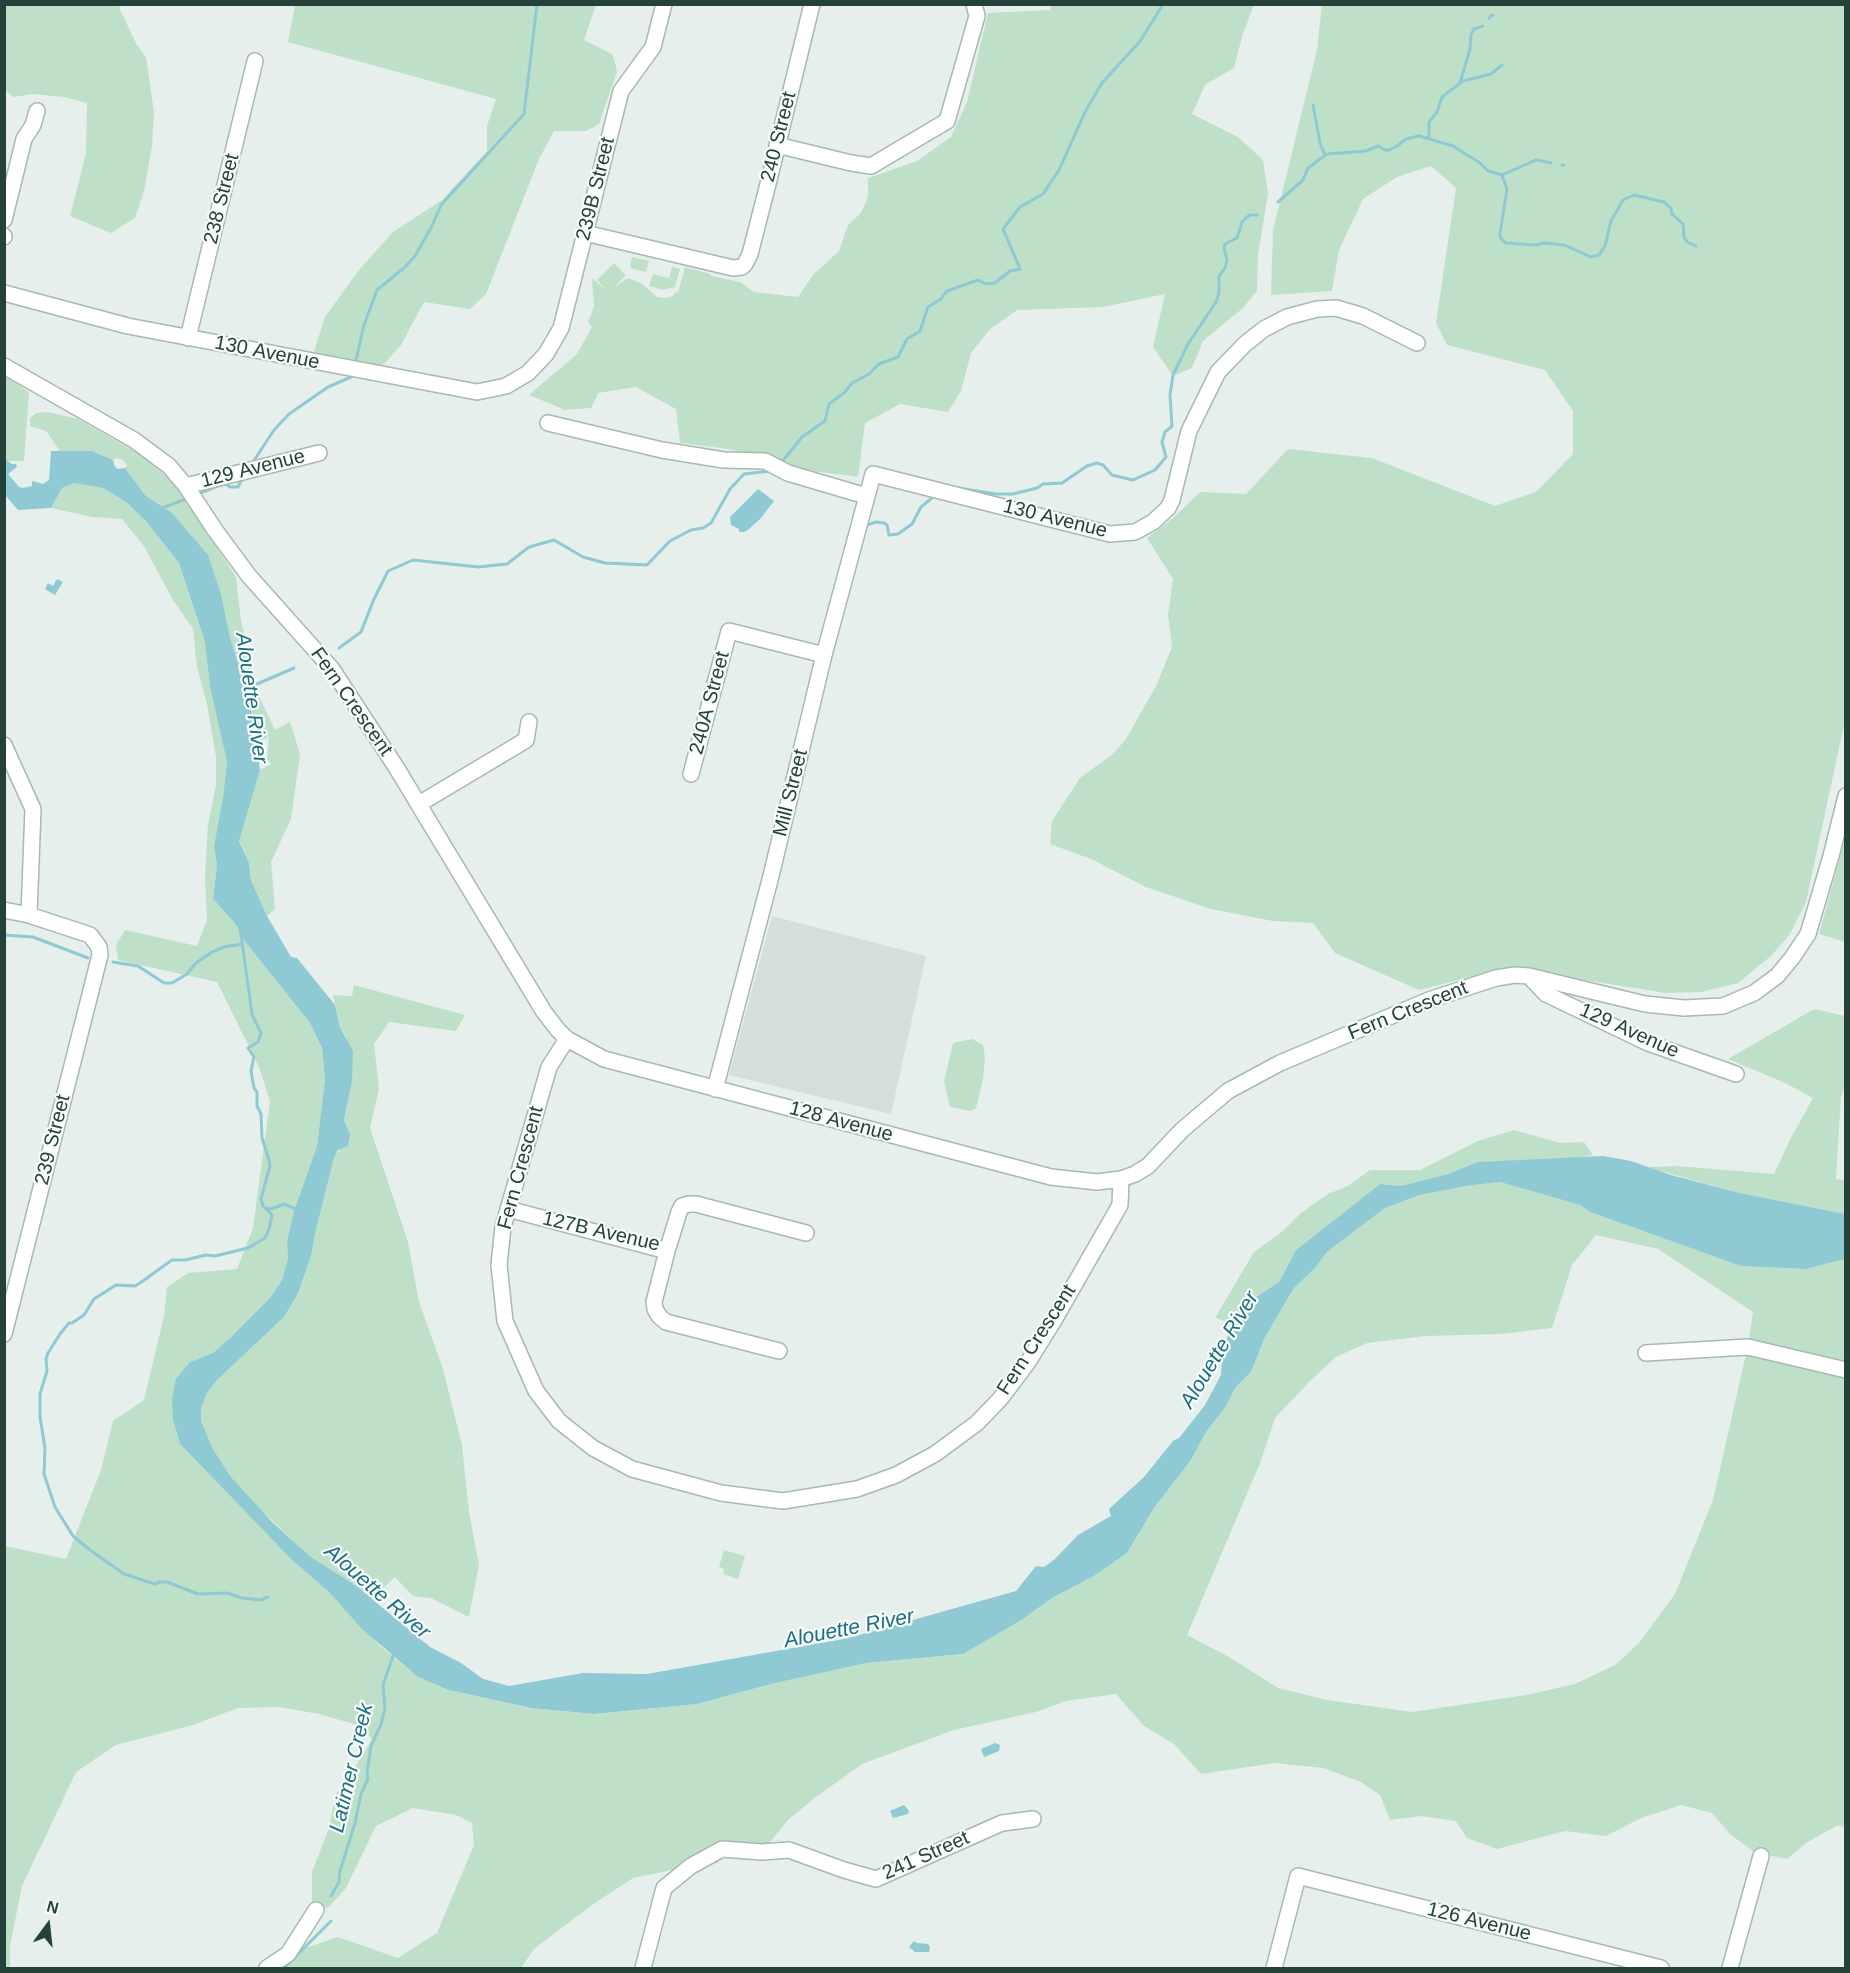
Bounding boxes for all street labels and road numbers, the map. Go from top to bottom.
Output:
street label: 240 Street [756,89,802,185]
street label: 239B Street [572,135,620,243]
street label: 238 Street [199,151,245,247]
street label: 130 Avenue [212,331,322,375]
street label: 129 Avenue [198,444,308,494]
street label: 130 Avenue [1000,494,1110,544]
street label: Fern Crescent [305,643,397,761]
street label: 240A Street [685,649,735,757]
street label: Mill Street [769,747,813,839]
street label: Fern Crescent [1345,976,1471,1046]
street label: 129 Avenue [1576,998,1682,1064]
street label: 239 Street [30,1092,76,1188]
street label: 128 Avenue [787,1097,895,1147]
street label: Fern Crescent [493,1104,549,1232]
street label: 127B Avenue [540,1207,662,1257]
street label: Fern Crescent [992,1280,1082,1400]
street label: 241 Street [879,1826,973,1886]
street label: 126 Avenue [1424,1897,1534,1947]

